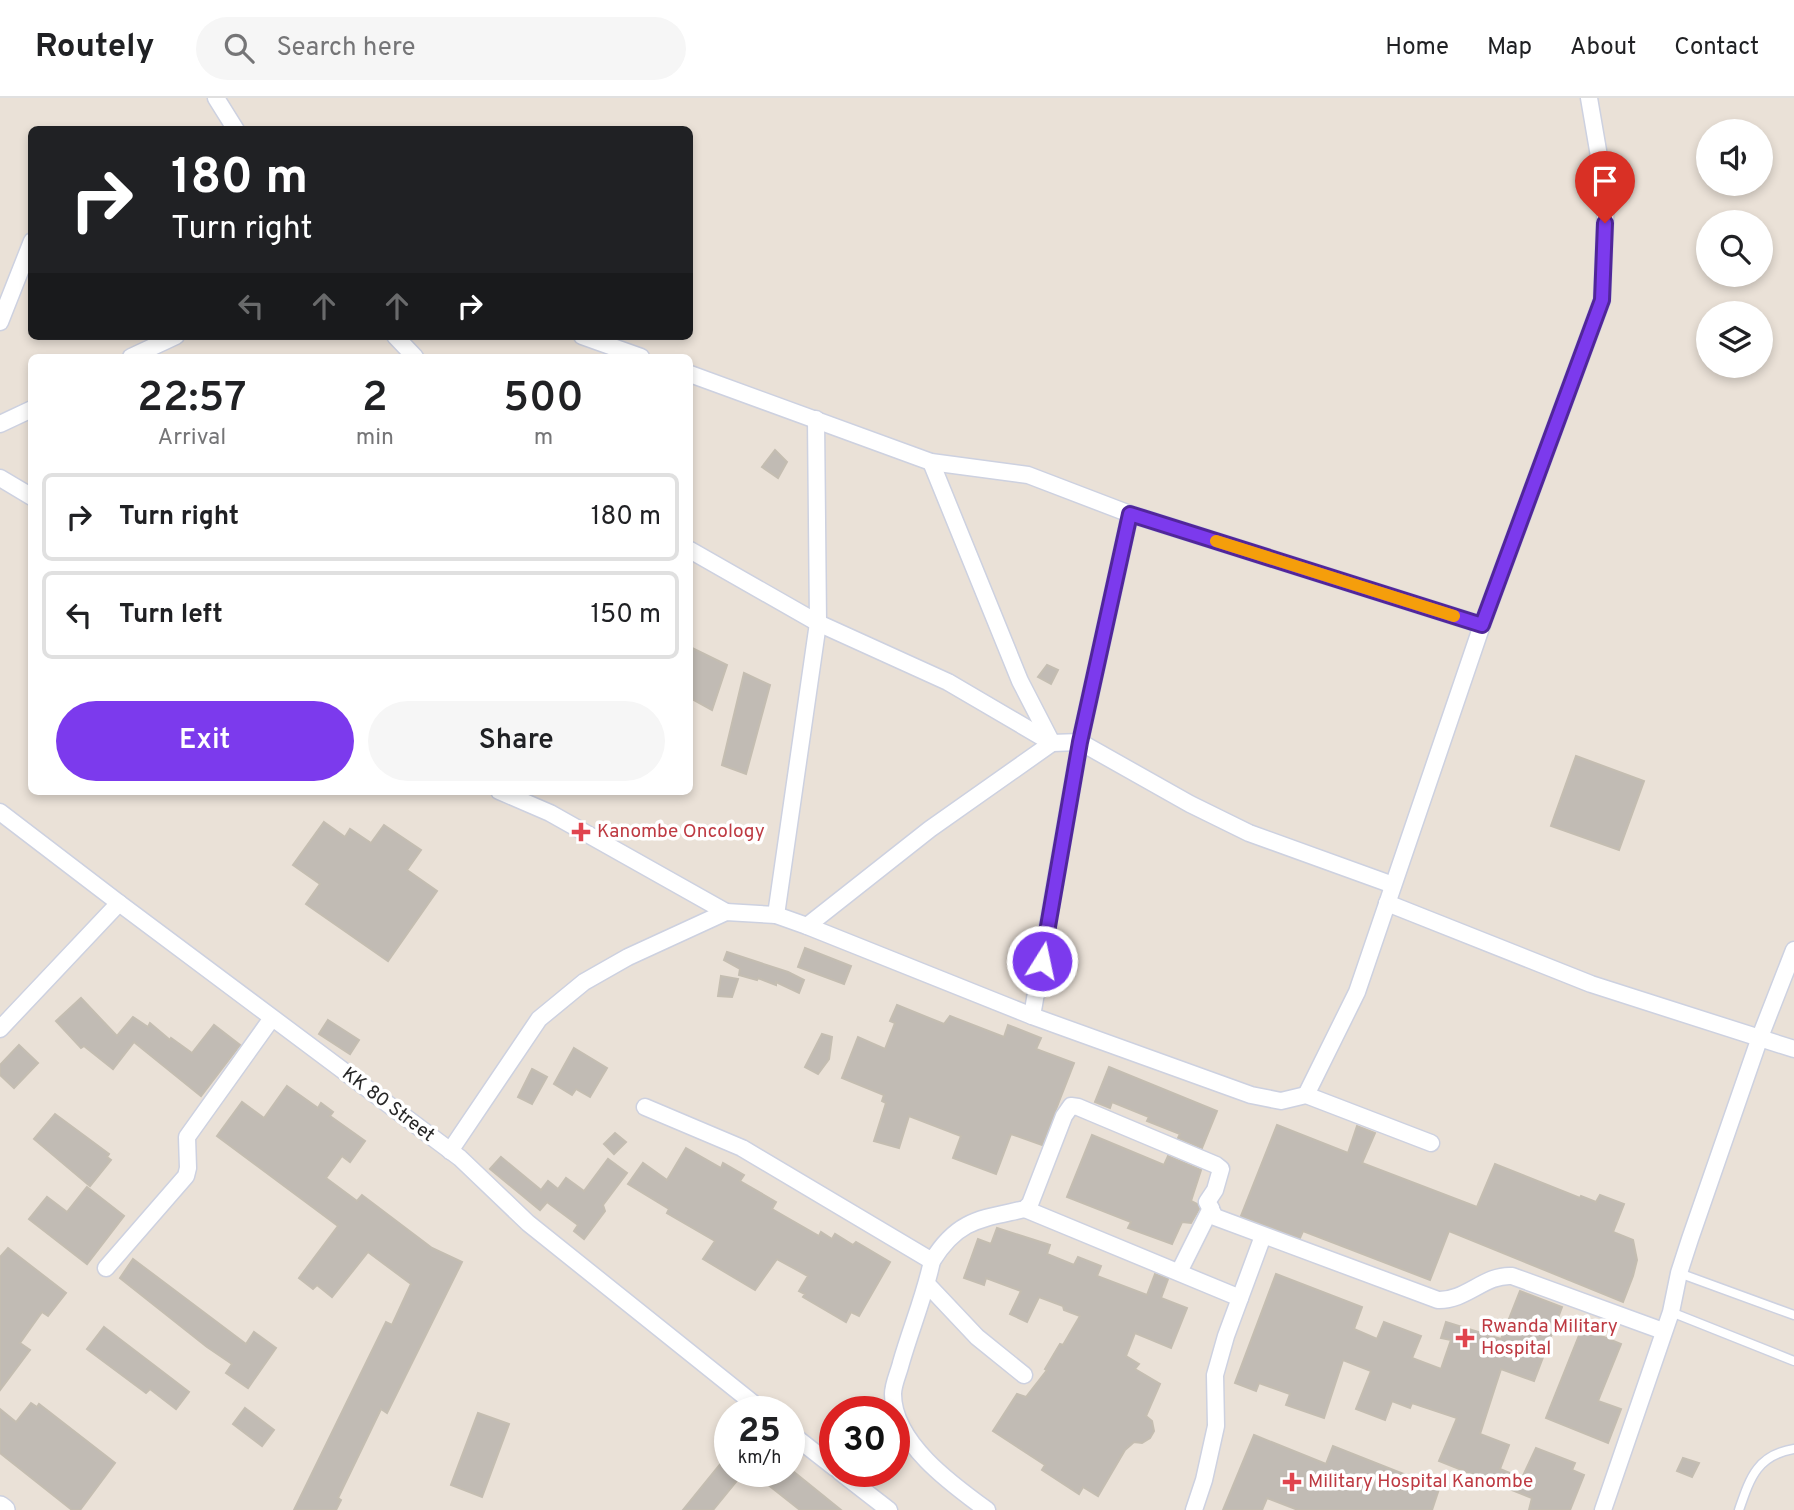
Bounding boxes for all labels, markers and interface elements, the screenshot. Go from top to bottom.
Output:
search box [196,17,686,80]
text: Routely [35,27,154,69]
icon: search [220,29,258,67]
text: Search here [276,32,415,65]
text: Home [1385,33,1449,63]
text: Map [1487,33,1532,63]
text: About [1570,33,1636,63]
text: Contact [1674,33,1759,63]
map controls [1696,119,1773,378]
button: sound [1696,119,1773,196]
text: 180 m [171,149,308,211]
pin [1575,151,1635,223]
icon: right [56,154,147,245]
icon: arrive [1586,162,1624,200]
text: Turn right [171,210,313,250]
button: search [1696,210,1773,287]
icon: left [232,287,270,325]
icon: ahead [305,287,343,325]
icon: ahead [378,287,416,325]
icon: right [451,287,489,325]
button: layers [1696,301,1773,378]
text: 22:57 [137,373,247,426]
text: 2 [362,373,388,426]
text: 500 [503,373,584,426]
text: Arrival [158,424,226,453]
text: min [356,424,394,453]
text: m [534,424,553,453]
icon: right [60,498,98,536]
text: Turn right [119,501,239,534]
text: 180 m [591,501,661,534]
icon: left [60,596,98,634]
text: Turn left [119,599,223,632]
text: 150 m [590,599,661,632]
button: Exit [56,701,354,781]
button: Share [368,701,665,781]
place label: Kanombe Oncology [597,820,765,844]
marker: Kanombe Oncology [571,822,591,842]
position arrow [1005,924,1079,998]
street label: KK 80 Street [337,1062,439,1148]
place label: Rwanda Military Hospital [1481,1315,1618,1361]
marker: Rwanda Military Hospital [1455,1328,1475,1348]
speed limit sign: 30 [819,1396,910,1487]
text: 25 [738,1410,781,1454]
text: km/h [738,1447,781,1470]
place label: Military Hospital Kanombe [1308,1470,1533,1494]
marker: Military Hospital Kanombe [1282,1472,1302,1492]

